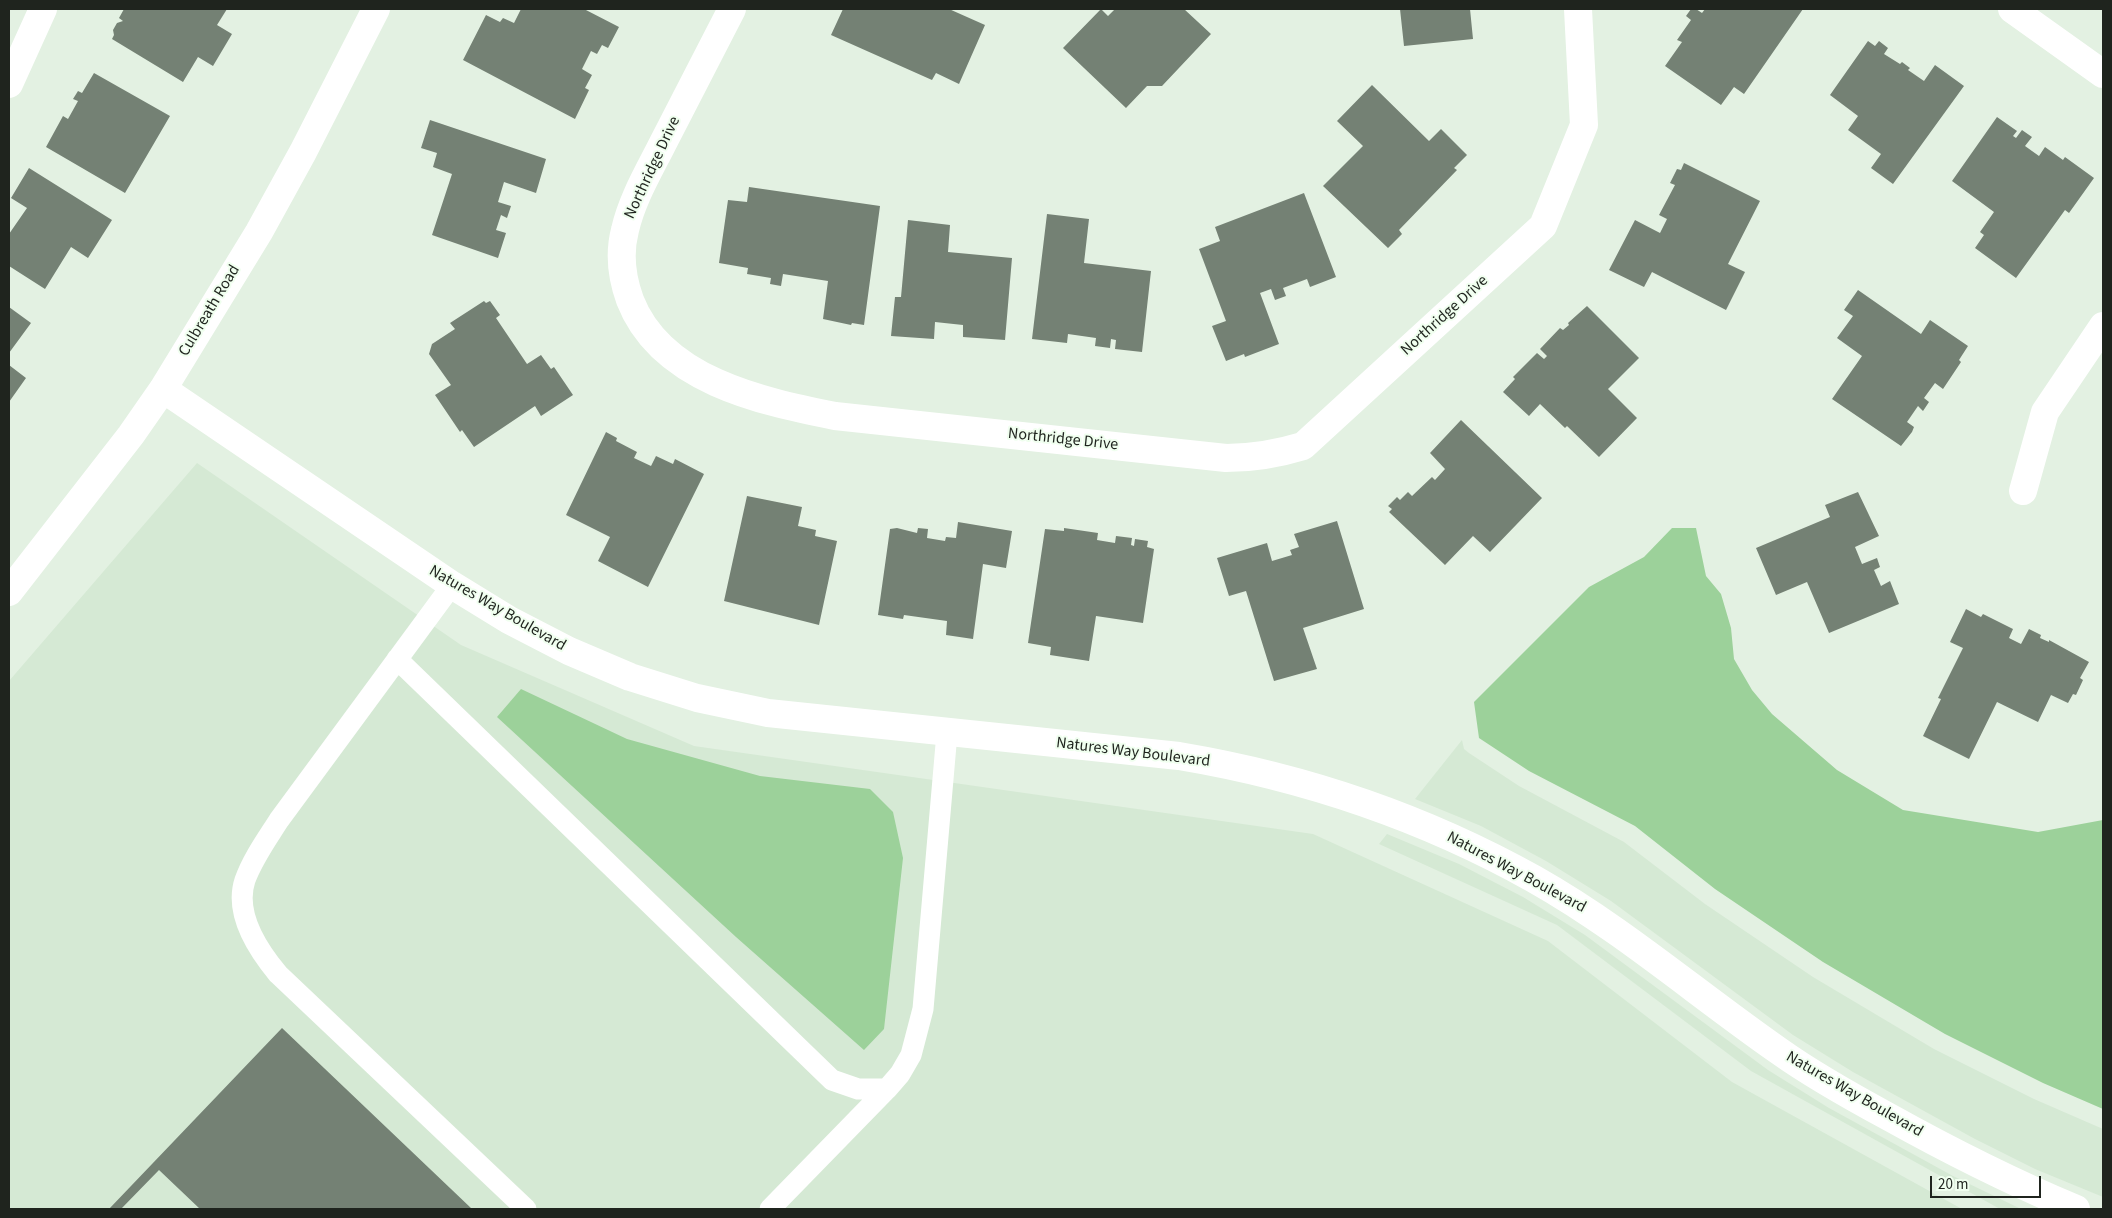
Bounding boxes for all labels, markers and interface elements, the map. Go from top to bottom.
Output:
street label: Northridge Drive [621,114,685,222]
street label: Culbreath Road [175,262,245,360]
street label: Northridge Drive [1397,272,1493,360]
street label: Northridge Drive [1007,425,1119,455]
street label: Natures Way Boulevard [425,562,569,656]
street label: Natures Way Boulevard [1055,734,1211,772]
street label: Natures Way Boulevard [1443,828,1589,918]
street label: Natures Way Boulevard [1782,1048,1926,1142]
scale bar [1932,1166,2043,1198]
text: 20 m [1938,1174,1968,1195]

